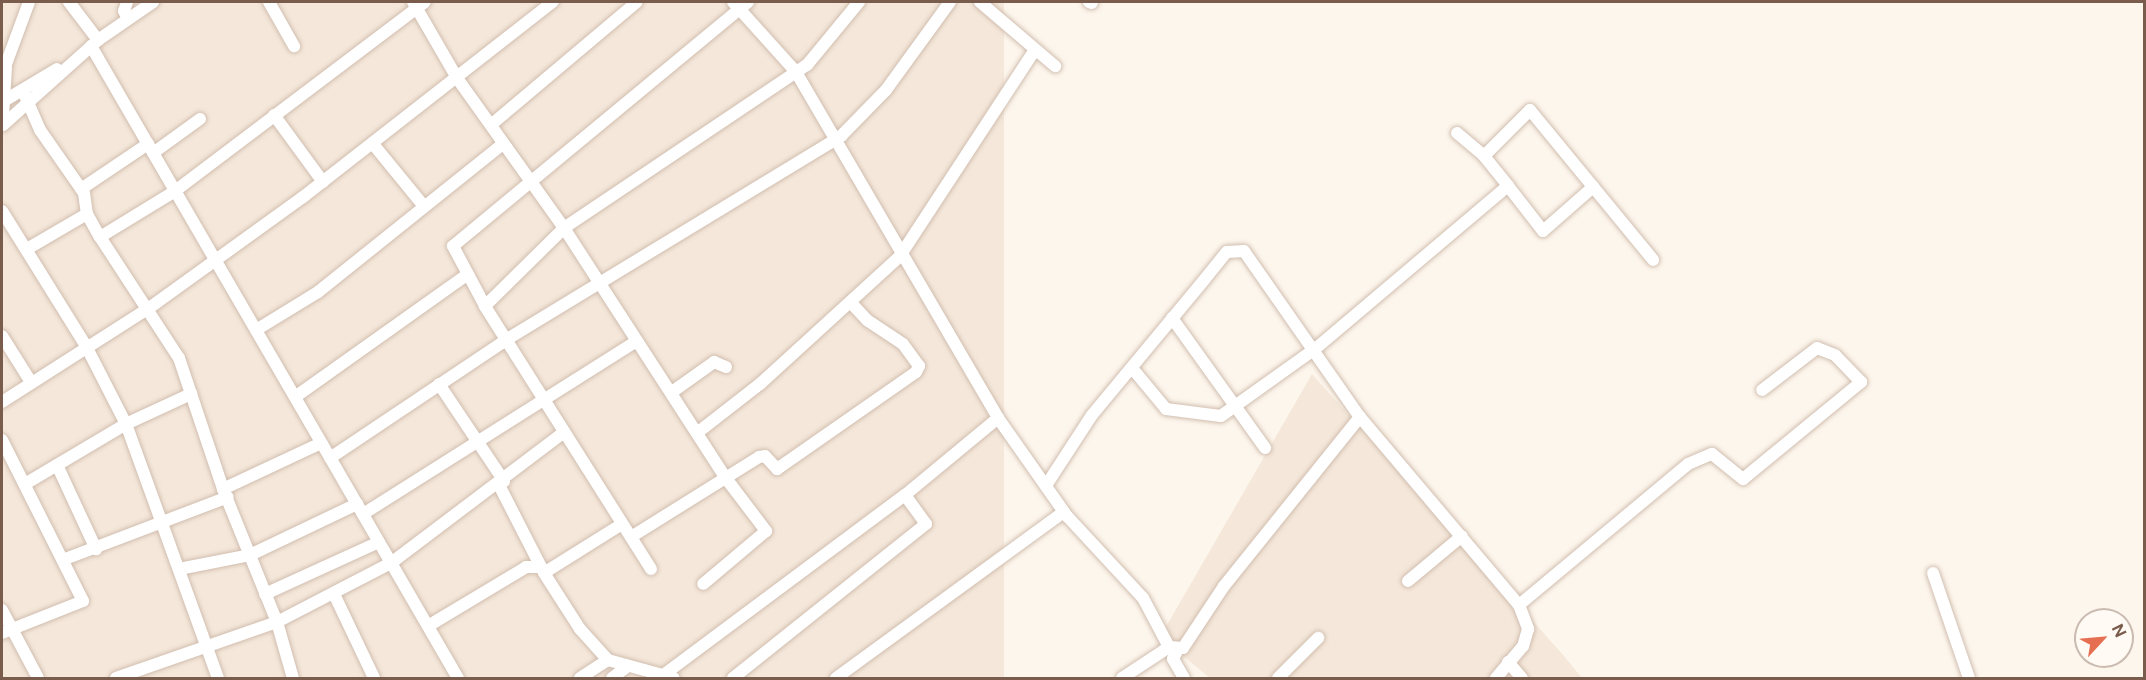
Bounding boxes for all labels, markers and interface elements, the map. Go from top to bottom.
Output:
north arrow [2074,608,2134,668]
text: N [2108,621,2130,641]

